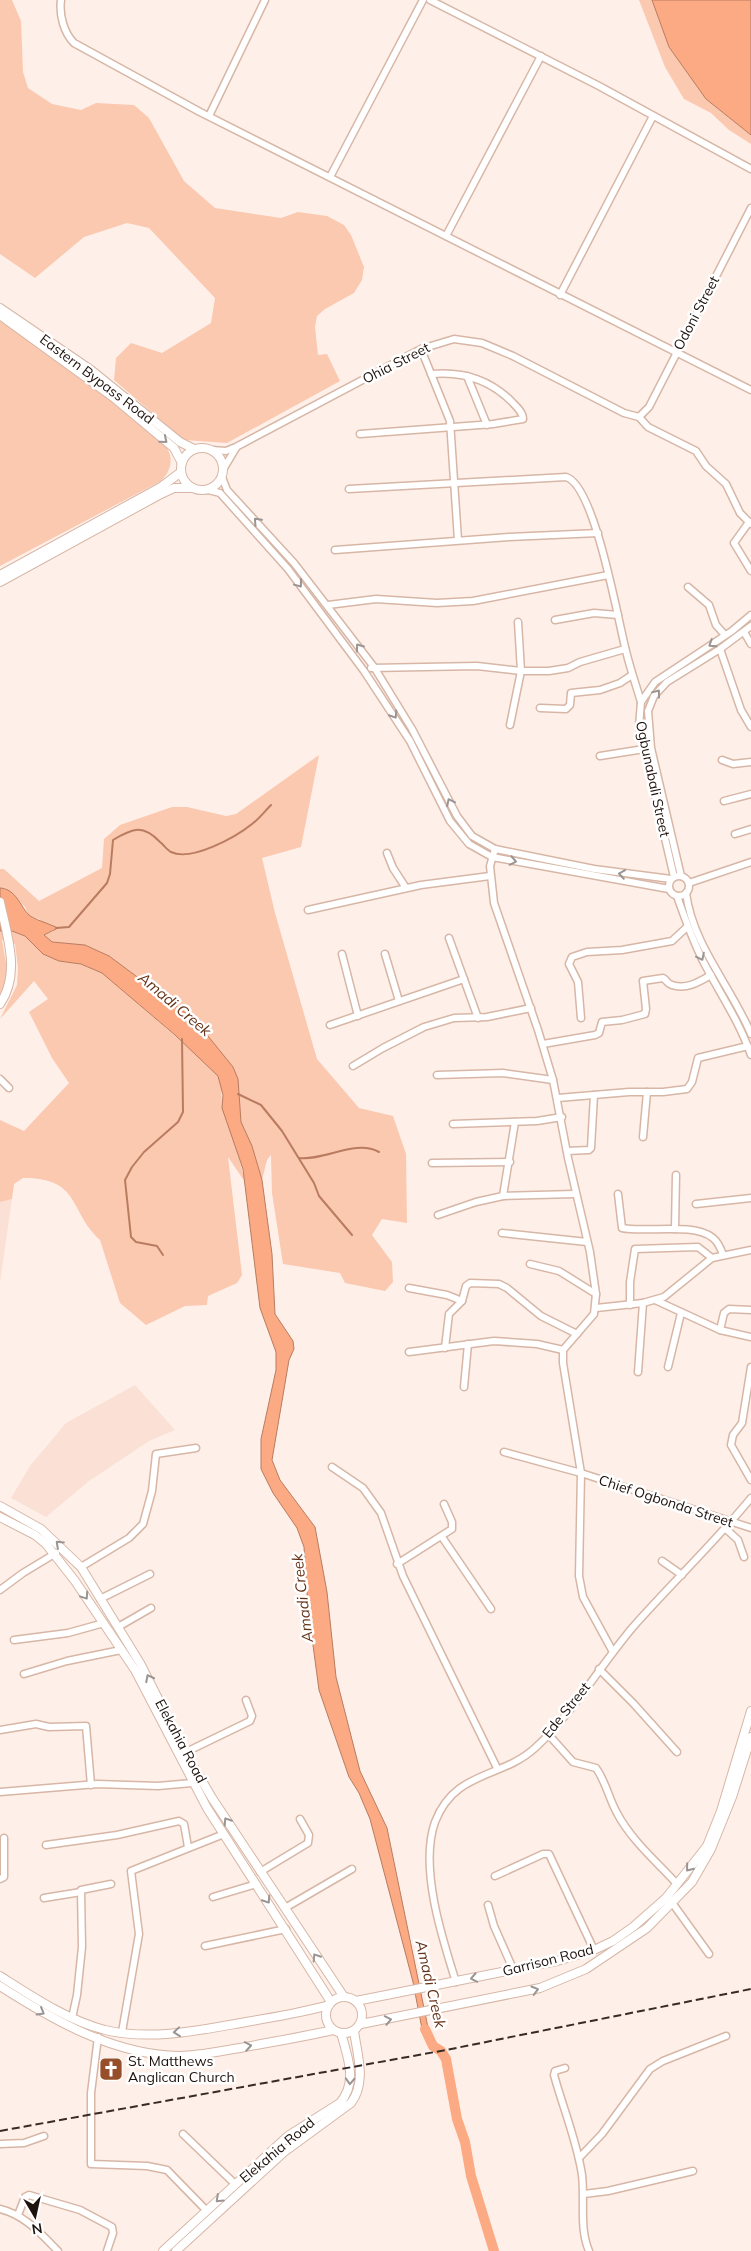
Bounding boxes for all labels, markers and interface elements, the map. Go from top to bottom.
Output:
street label: Odoni Street [669,273,723,353]
street label: Eastern Bypass Road [36,330,158,428]
street label: Ohia Street [359,338,433,388]
one-way arrow [158,434,167,443]
one-way arrow [254,518,263,527]
one-way arrow [293,578,301,587]
one-way arrow [708,638,717,647]
one-way arrow [356,643,365,653]
one-way arrow [651,689,660,699]
one-way arrow [387,710,397,719]
street label: Ogbunabali Street [632,719,674,839]
one-way arrow [445,798,456,807]
one-way arrow [509,856,517,866]
one-way arrow [618,869,627,879]
one-way arrow [695,952,705,961]
water label: Amadi Creek [134,967,216,1041]
street label: Chief Ogbonda Street [597,1471,736,1531]
one-way arrow [55,1541,64,1550]
water label: Amadi Creek [287,1551,317,1644]
one-way arrow [79,1590,88,1599]
one-way arrow [145,1675,155,1684]
street label: Ede Street [538,1678,594,1742]
street label: Elekahia Road [151,1696,211,1786]
one-way arrow [223,1817,233,1826]
one-way arrow [686,1862,694,1871]
one-way arrow [261,1894,270,1904]
water label: Amadi Creek [411,1937,451,2031]
street label: Garrison Road [501,1940,595,1980]
one-way arrow [312,1953,322,1962]
one-way arrow [470,1972,479,1983]
one-way arrow [531,1985,539,1995]
one-way arrow [36,2006,45,2016]
one-way arrow [384,2015,393,2026]
one-way arrow [173,2027,181,2038]
one-way arrow [243,2042,252,2052]
place label: St. Matthews Anglican Church [128,2052,235,2086]
church icon: St. Matthews Anglican Church [98,2056,124,2082]
one-way arrow [344,2077,355,2085]
street label: Elekahia Road [236,2113,318,2187]
north arrow [10,2191,60,2241]
one-way arrow [216,2193,225,2202]
text: N [30,2219,44,2239]

